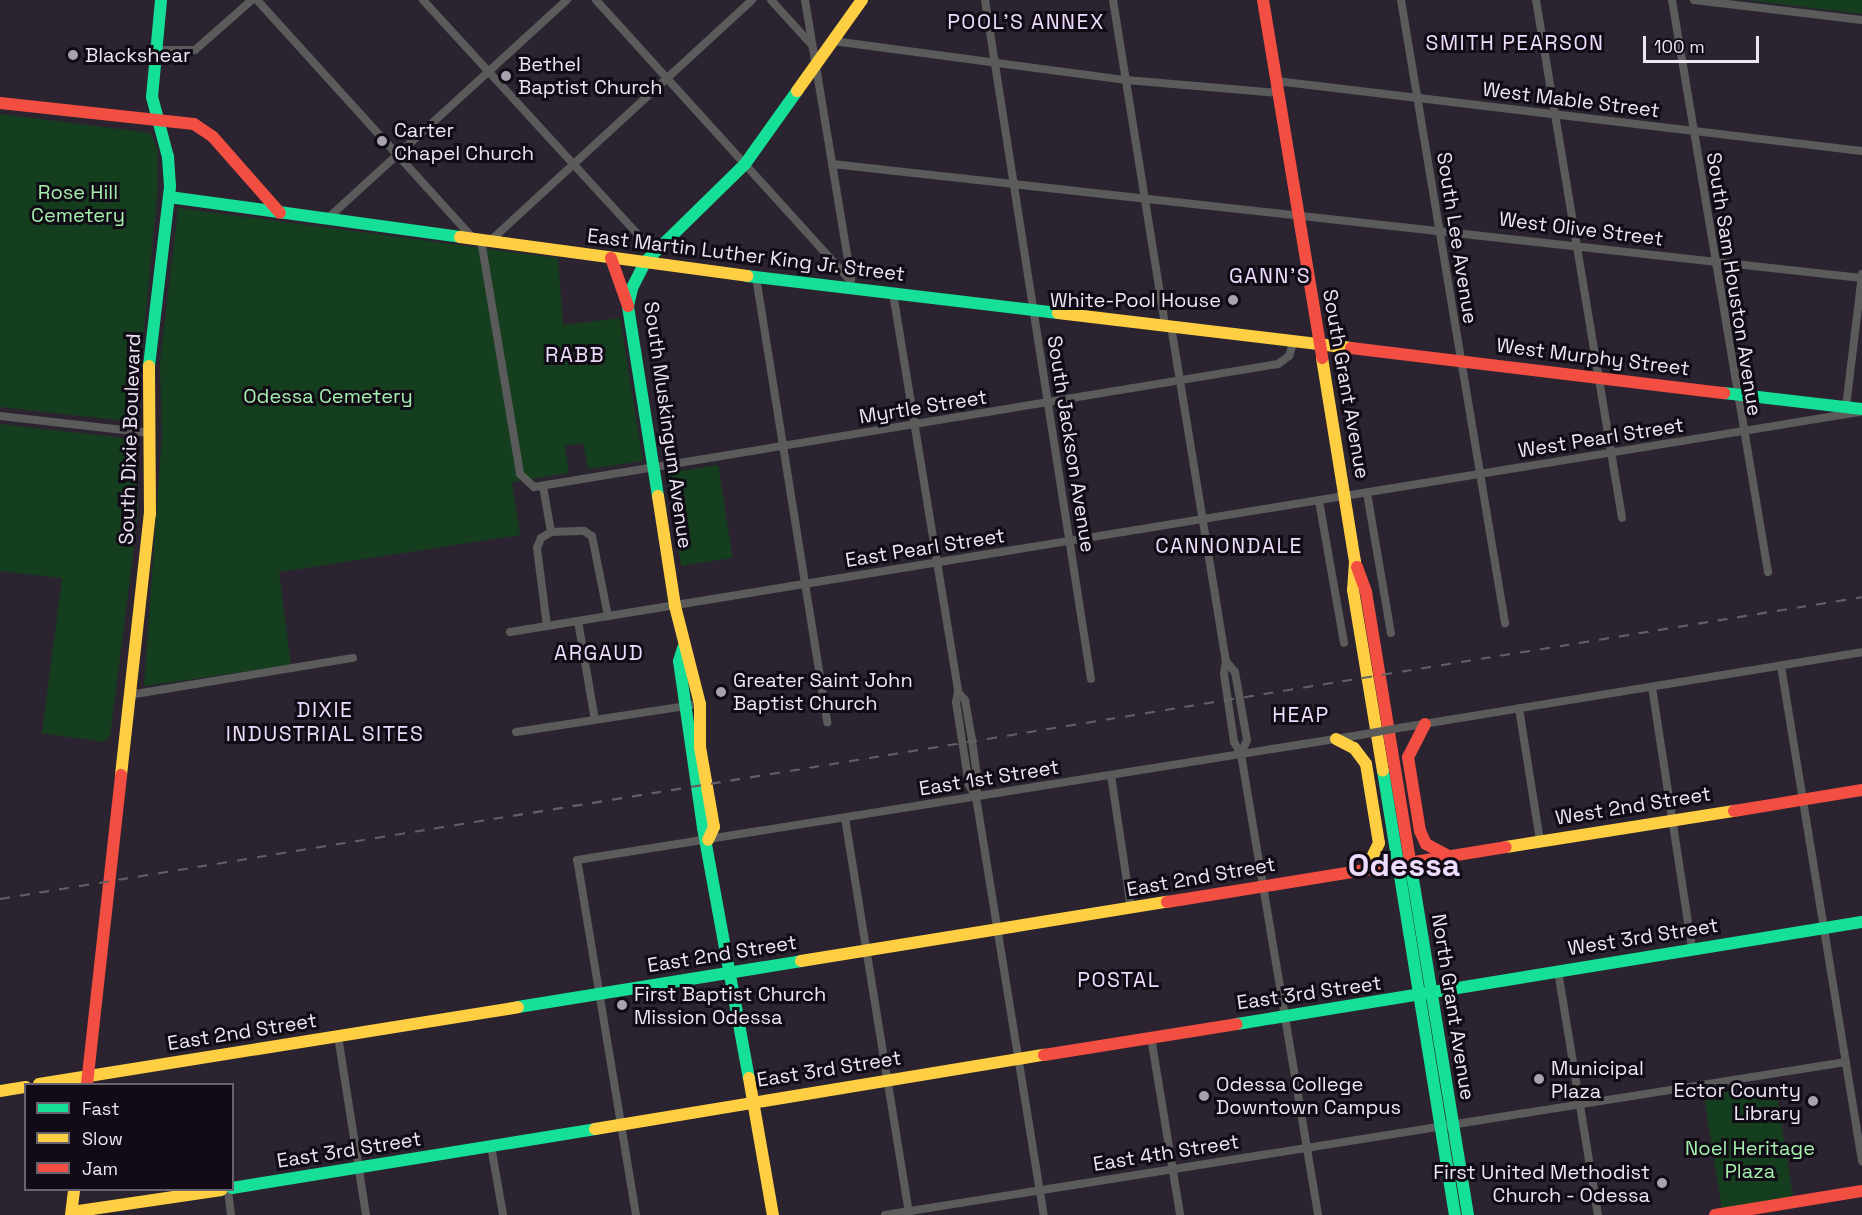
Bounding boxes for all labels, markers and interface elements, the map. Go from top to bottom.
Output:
district label: POOL'S ANNEX [947,9,1105,35]
scale bar [1646,24,1762,62]
district label: SMITH PEARSON [1426,30,1604,56]
text: 100 m [1654,35,1705,58]
place label: Blackshear [85,43,190,67]
marker: Blackshear [66,48,80,62]
place label: Bethel Baptist Church [518,52,663,99]
marker: Bethel Baptist Church [499,69,513,83]
street label: West Mable Street [1481,77,1661,123]
place label: Carter Chapel Church [394,118,534,165]
marker: Carter Chapel Church [375,134,389,148]
street label: South Lee Avenue [1432,150,1482,326]
street label: South Sam Houston Avenue [1701,150,1767,418]
park label: Rose Hill Cemetery [31,181,125,228]
street label: West Olive Street [1497,207,1665,251]
street label: East Martin Luther King Jr. Street [585,224,907,286]
district label: GANN'S [1229,263,1311,289]
street label: South Grant Avenue [1317,287,1375,481]
place label: White-Pool House [1050,288,1221,312]
marker: White-Pool House [1226,293,1240,307]
street label: South Muskingum Avenue [639,300,697,550]
street label: South Dixie Boulevard [114,333,146,545]
street label: West Murphy Street [1495,333,1691,381]
street label: South Jackson Avenue [1042,334,1100,554]
district label: RABB [545,342,605,368]
park label: Odessa Cemetery [243,384,413,408]
street label: Myrtle Street [857,385,989,429]
street label: West Pearl Street [1516,413,1686,463]
street label: East Pearl Street [844,524,1006,572]
district label: CANNONDALE [1155,533,1303,559]
district label: ARGAUD [554,640,644,666]
place label: Greater Saint John Baptist Church [733,668,913,715]
marker: Greater Saint John Baptist Church [714,685,728,699]
district label: DIXIE INDUSTRIAL SITES [225,697,425,747]
district label: HEAP [1272,702,1330,728]
street label: East 1st Street [917,755,1061,801]
street label: West 2nd Street [1553,782,1713,830]
district label: Odessa [1348,846,1460,884]
street label: East 2nd Street [1125,852,1277,902]
street label: North Grant Avenue [1426,912,1480,1102]
street label: West 3rd Street [1566,913,1720,961]
street label: East 2nd Street [646,930,798,978]
district label: POSTAL [1077,967,1161,993]
street label: East 3rd Street [1235,971,1383,1015]
place label: First Baptist Church Mission Odessa [634,982,826,1029]
marker: First Baptist Church Mission Odessa [615,998,629,1012]
street label: East 2nd Street [166,1008,318,1056]
street label: East 3rd Street [755,1046,903,1092]
place label: Municipal Plaza [1551,1056,1644,1103]
place label: Odessa College Downtown Campus [1216,1072,1401,1119]
marker: Municipal Plaza [1532,1072,1546,1086]
place label: Ector County Library [1673,1078,1801,1125]
legend [24,1083,234,1191]
marker: Odessa College Downtown Campus [1197,1089,1211,1103]
marker: Ector County Library [1806,1094,1820,1108]
text: Fast [82,1097,119,1120]
text: Slow [82,1127,123,1150]
street label: East 3rd Street [275,1127,423,1173]
street label: East 4th Street [1091,1130,1241,1176]
park label: Noel Heritage Plaza [1685,1137,1815,1184]
text: Jam [82,1157,118,1180]
place label: First United Methodist Church - Odessa [1433,1160,1650,1207]
marker: First United Methodist Church - Odessa [1655,1176,1669,1190]

